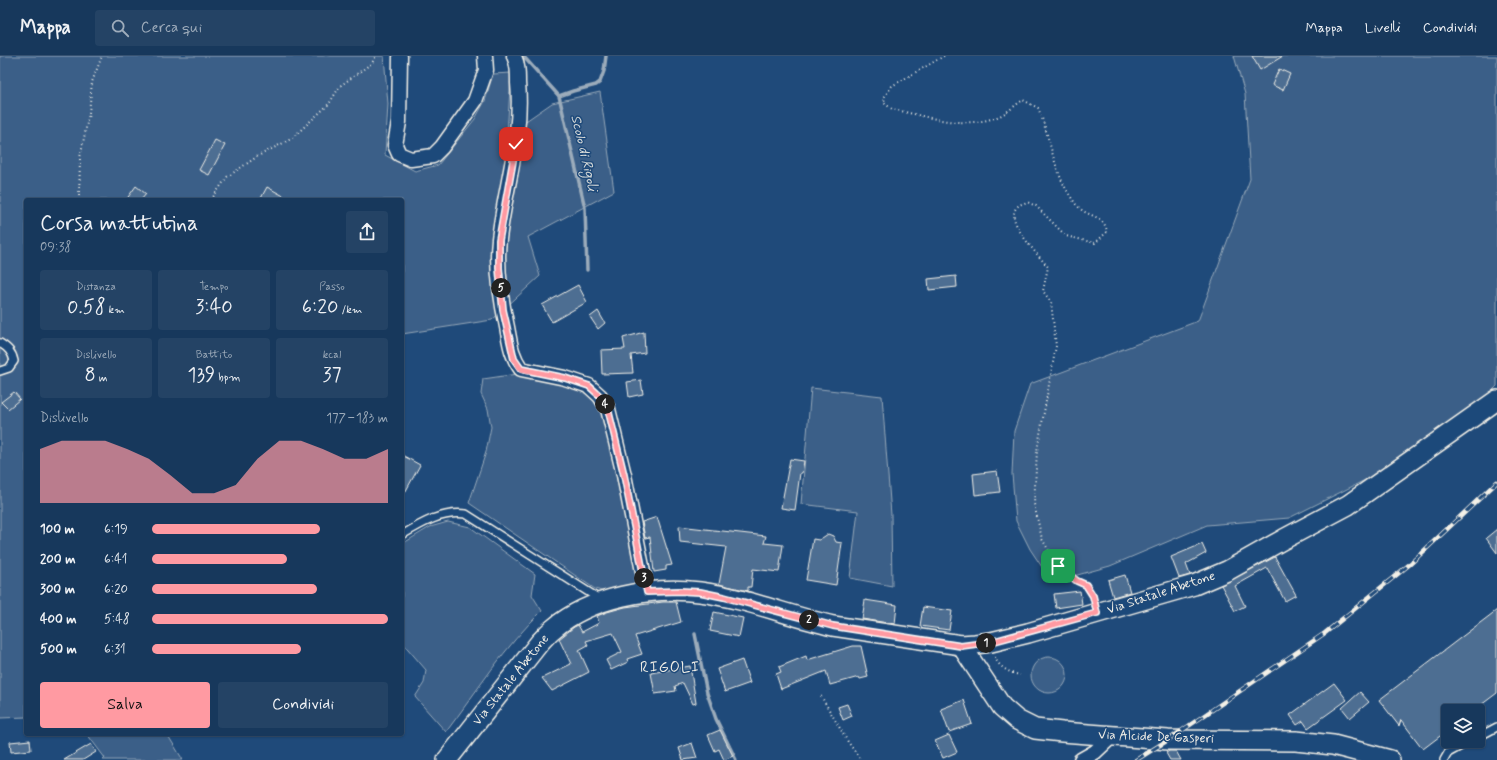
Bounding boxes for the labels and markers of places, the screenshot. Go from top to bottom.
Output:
pin [499,127,533,161]
pin: 5 [491,278,511,298]
pin: 4 [595,394,615,414]
pin [1041,549,1075,583]
pin: 3 [634,568,654,588]
pin: 2 [799,610,819,630]
pin: 1 [976,633,996,653]

